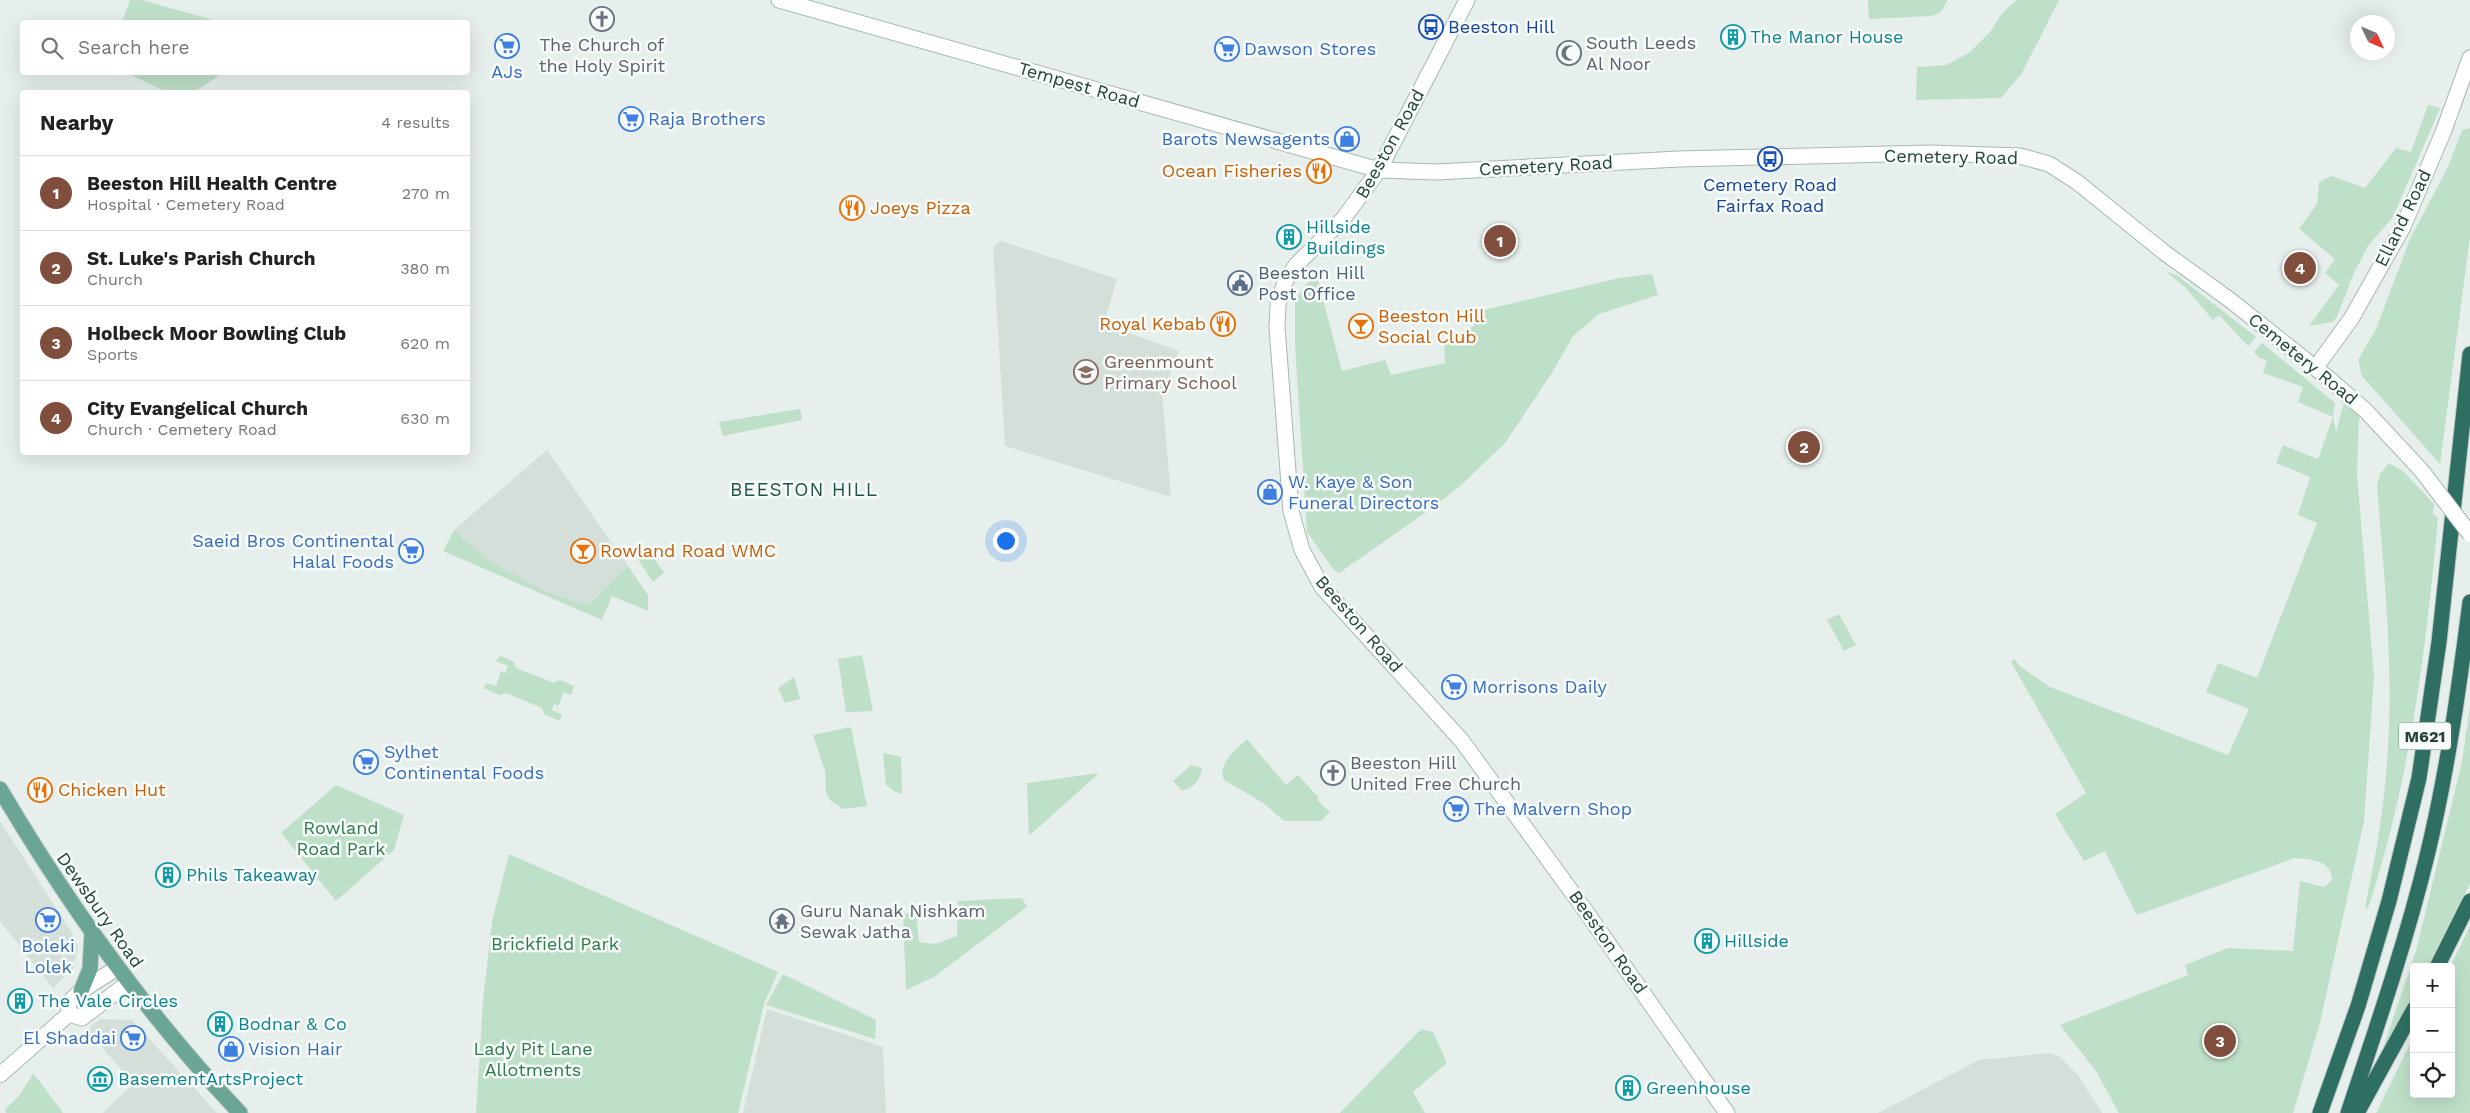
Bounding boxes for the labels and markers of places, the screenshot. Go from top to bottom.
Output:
church icon: The Church of the Holy Spirit [589,6,615,32]
bus stop icon: Beeston Hill [1418,14,1444,40]
place label: Beeston Hill [1448,16,1555,37]
building icon: The Manor House [1720,24,1746,50]
place label: The Manor House [1750,26,1904,47]
place label: South Leeds Al Noor [1586,32,1696,74]
supermarket icon: AJs [494,33,520,59]
place label: The Church of the Holy Spirit [539,34,666,76]
supermarket icon: Dawson Stores [1214,36,1240,62]
place label: Dawson Stores [1244,38,1376,59]
mosque icon: South Leeds Al Noor [1556,40,1582,66]
place label: AJs [491,61,523,82]
supermarket icon: Raja Brothers [618,106,644,132]
place label: Raja Brothers [648,108,766,129]
shop icon: Barots Newsagents [1334,126,1360,152]
place label: Barots Newsagents [1161,128,1330,149]
bus stop icon: Cemetery Road Fairfax Road [1757,146,1783,172]
restaurant icon: Ocean Fisheries [1306,158,1332,184]
place label: Ocean Fisheries [1162,160,1302,181]
place label: Cemetery Road Fairfax Road [1703,174,1837,216]
restaurant icon: Joeys Pizza [839,195,865,221]
place label: Joeys Pizza [870,197,971,218]
place label: Hillside Buildings [1306,216,1385,258]
pin: 1 [1484,222,1516,260]
building icon: Hillside Buildings [1276,224,1302,250]
pin: 4 [2284,249,2316,287]
place label: Beeston Hill Post Office [1258,262,1365,304]
public building icon: Beeston Hill Post Office [1227,270,1253,296]
place label: Beeston Hill Social Club [1378,305,1485,347]
restaurant icon: Royal Kebab [1210,311,1236,337]
place label: Royal Kebab [1099,313,1206,334]
bar icon: Beeston Hill Social Club [1348,313,1374,339]
place label: Greenmount Primary School [1104,351,1237,393]
school or university icon: Greenmount Primary School [1073,359,1099,385]
pin: 2 [1788,428,1820,466]
place label: W. Kaye & Son Funeral Directors [1288,471,1439,513]
shop icon: W. Kaye & Son Funeral Directors [1257,479,1283,505]
place label: Saeid Bros Continental Halal Foods [192,530,394,572]
supermarket icon: Saeid Bros Continental Halal Foods [398,538,424,564]
bar icon: Rowland Road WMC [570,538,596,564]
place label: Rowland Road WMC [600,540,776,561]
supermarket icon: Morrisons Daily [1441,674,1467,700]
place label: Morrisons Daily [1472,676,1608,697]
place label: Sylhet Continental Foods [384,741,544,783]
supermarket icon: Sylhet Continental Foods [353,749,379,775]
place label: Beeston Hill United Free Church [1350,752,1521,794]
church icon: Beeston Hill United Free Church [1320,760,1346,786]
restaurant icon: Chicken Hut [27,777,53,803]
place label: Chicken Hut [58,779,166,800]
supermarket icon: The Malvern Shop [1443,796,1469,822]
place label: The Malvern Shop [1474,798,1632,819]
building icon: Phils Takeaway [155,862,181,888]
place label: Phils Takeaway [186,864,318,885]
place label: Guru Nanak Nishkam Sewak Jatha [800,900,985,942]
supermarket icon: Boleki Lolek [35,907,61,933]
temple icon: Guru Nanak Nishkam Sewak Jatha [769,908,795,934]
building icon: Hillside [1694,928,1720,954]
place label: Hillside [1724,930,1789,951]
place label: Boleki Lolek [21,935,75,977]
building icon: The Vale Circles [7,988,33,1014]
place label: The Vale Circles [38,990,178,1011]
building icon: Bodnar & Co [207,1011,233,1037]
place label: Bodnar & Co [238,1013,347,1034]
pin: 3 [2204,1022,2236,1060]
supermarket icon: El Shaddai [120,1025,146,1051]
place label: El Shaddai [23,1027,116,1048]
shop icon: Vision Hair [218,1036,244,1062]
place label: Vision Hair [248,1038,342,1059]
museum icon: BasementArtsProject [87,1066,113,1092]
place label: BasementArtsProject [118,1068,304,1089]
building icon: Greenhouse [1615,1075,1641,1101]
place label: Greenhouse [1646,1077,1751,1098]

